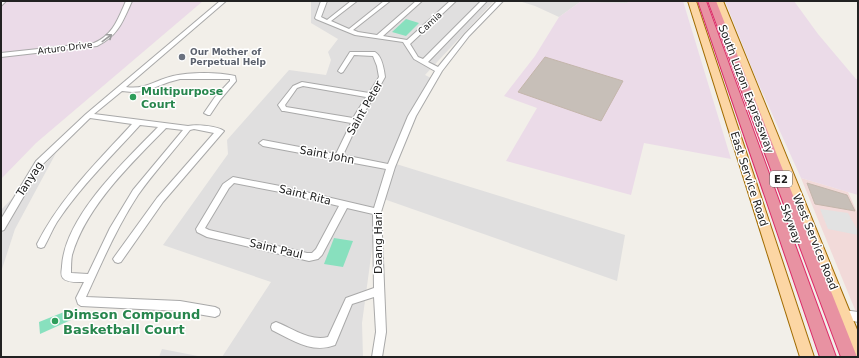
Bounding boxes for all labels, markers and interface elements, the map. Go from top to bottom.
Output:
street label: Camia [416,10,444,36]
street label: South Luzon Expressway [715,23,777,156]
one-way arrow [102,34,113,42]
street label: Arturo Drive [37,40,93,56]
place label: Our Mother of Perpetual Help [190,47,266,67]
marker: Our Mother of Perpetual Help [177,52,187,62]
street label: Saint Peter [344,78,386,137]
place label: Multipurpose Court [141,85,223,111]
marker: Multipurpose Court [128,92,138,102]
street label: East Service Road [728,130,770,228]
street label: Saint John [299,143,355,167]
street label: Tanyag [13,159,46,200]
road number: E2 [770,171,792,187]
street label: Saint Rita [278,182,332,208]
street label: West Service Road [790,192,840,292]
street label: Skyway [778,202,804,246]
street label: Daang Hari [372,212,385,274]
street label: Saint Paul [248,237,304,261]
place label: Dimson Compound Basketball Court [63,307,200,337]
marker: Dimson Compound Basketball Court [50,316,60,326]

